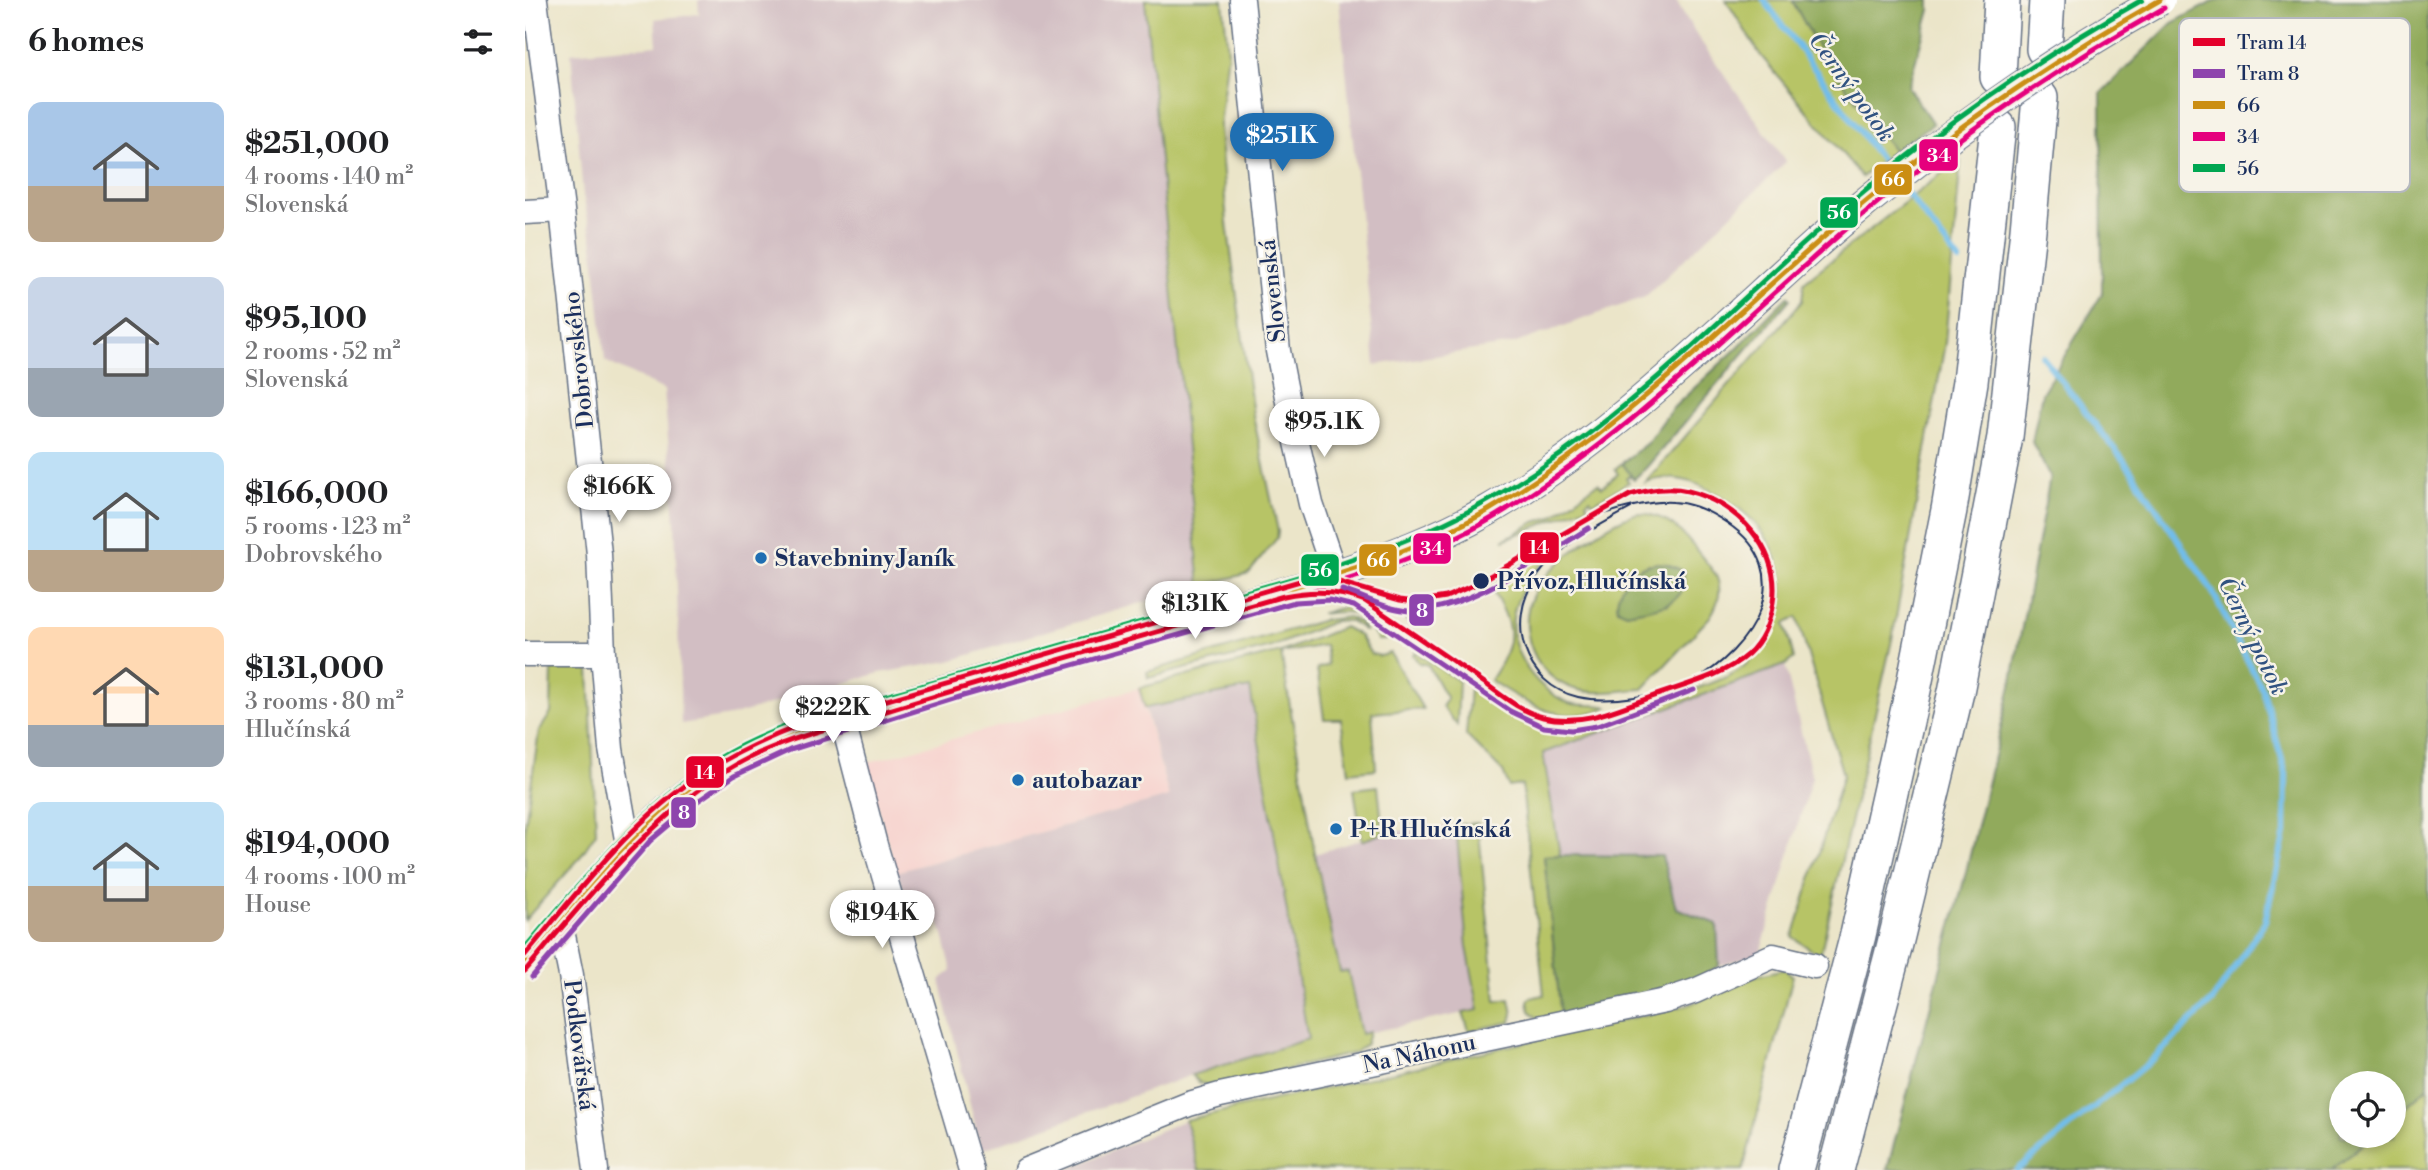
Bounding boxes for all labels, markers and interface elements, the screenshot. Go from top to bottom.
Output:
legend [2179,18,2410,192]
text: 6 homes [28,23,144,61]
icon: filters [459,23,497,61]
water label: Černý potok [1801,26,1903,148]
text: Tram 14 [2237,31,2307,55]
text: Tram 8 [2237,62,2300,86]
text: 66 [2237,94,2260,118]
pin: $251K [1233,114,1331,173]
text: $251K [1246,122,1318,150]
text: $251,000 [245,125,390,163]
text: 34 [2237,125,2259,149]
icon: home [84,130,168,214]
line badge: 34 [1918,138,1959,172]
text: 34 [1927,144,1951,168]
text: 56 [2237,157,2259,181]
text: 4 rooms · 140 m² [245,163,413,191]
line badge: 66 [1873,163,1913,196]
text: 66 [1881,168,1905,192]
text: Slovenská [245,191,348,219]
line badge: 56 [1819,196,1859,229]
text: 56 [1827,201,1851,225]
street label: Slovenská [1254,238,1292,344]
street label: Dobrovského [558,290,600,430]
text: $95,100 [245,300,367,338]
icon: home [84,305,168,389]
text: 2 rooms · 52 m² [245,338,401,366]
text: Slovenská [245,366,348,394]
pin: $95.1K [1267,400,1381,459]
text: $95.1K [1285,408,1363,436]
pin: $166K [570,464,668,524]
text: $166K [583,473,655,501]
text: $166,000 [245,475,389,513]
icon: home [84,480,168,564]
text: 5 rooms · 123 m² [245,513,411,541]
line badge: 14 [1519,531,1560,564]
line badge: 34 [1412,532,1452,565]
text: 14 [1528,536,1550,560]
text: 34 [1420,537,1444,561]
text: Dobrovského [245,541,383,569]
line badge: 66 [1358,543,1398,577]
place label: Stavebniny Janík [775,545,956,573]
text: 66 [1366,549,1390,573]
marker: Stavebniny Janík [753,550,769,566]
line badge: 56 [1300,553,1340,587]
text: 56 [1308,559,1332,583]
place label: Přívoz,Hlučínská [1497,568,1687,596]
marker: Přívoz,Hlučínská [1471,571,1491,591]
water label: Černý potok [2211,571,2295,701]
pin: $131K [1146,582,1244,641]
text: $131K [1161,590,1229,618]
line badge: 8 [1408,593,1435,627]
text: 8 [1416,599,1428,623]
text: $131,000 [245,650,384,688]
icon: home [84,655,168,739]
pin: $222K [784,686,882,745]
text: 3 rooms · 80 m² [245,688,404,716]
text: $222K [795,694,871,722]
text: Hlučínská [245,716,351,744]
line badge: 14 [685,755,725,789]
text: 14 [694,761,716,785]
place label: autobazar [1032,767,1142,795]
marker: autobazar [1010,772,1026,788]
line badge: 8 [670,796,697,829]
text: 8 [678,801,690,825]
place label: P+R Hlučínská [1350,816,1511,844]
marker: P+R Hlučínská [1328,821,1344,837]
text: $194,000 [245,825,390,863]
icon: home [84,830,168,914]
text: 4 rooms · 100 m² [245,863,415,891]
pin: $194K [833,890,931,950]
text: House [245,891,311,919]
text: $194K [846,899,918,927]
street label: Podkovářská [557,978,601,1113]
street label: Na Náhonu [1360,1028,1478,1080]
map controls [2329,1071,2406,1148]
button: locate [2329,1071,2406,1148]

